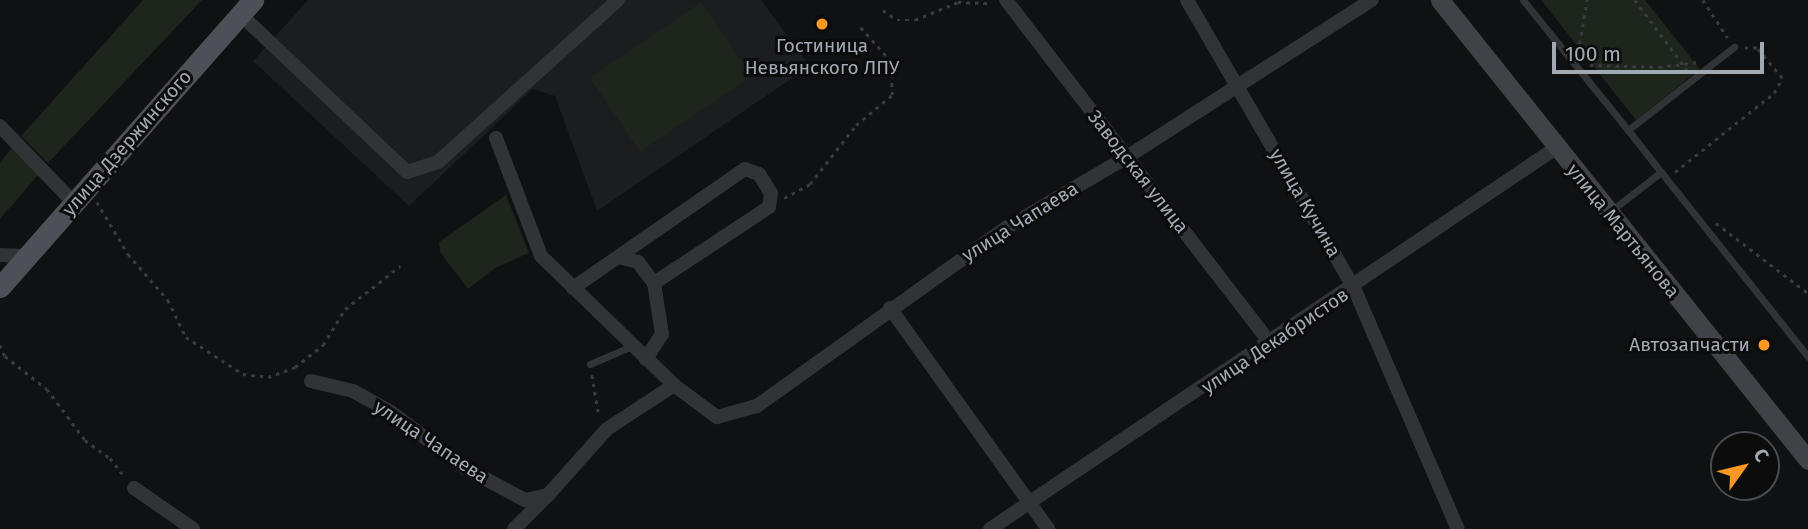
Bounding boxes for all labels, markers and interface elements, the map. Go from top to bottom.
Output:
marker: Гостиница Невьянского ЛПУ [814,16,830,32]
scale bar [1556,28,1768,72]
place label: Гостиница Невьянского ЛПУ [745,35,899,79]
text: 100 m [1565,41,1621,67]
street label: улица Дзержинского [58,66,196,220]
street label: Заводская улица [1083,106,1193,238]
street label: улица Кучина [1265,145,1345,261]
street label: улица Мартьянова [1562,159,1684,303]
street label: улица Чапаева [958,177,1082,267]
street label: улица Декабристов [1197,283,1353,399]
place label: Автозапчасти [1629,334,1750,356]
marker: Автозапчасти [1756,337,1772,353]
street label: улица Чапаева [370,395,492,489]
north arrow [1710,431,1780,501]
text: С [1749,444,1774,466]

